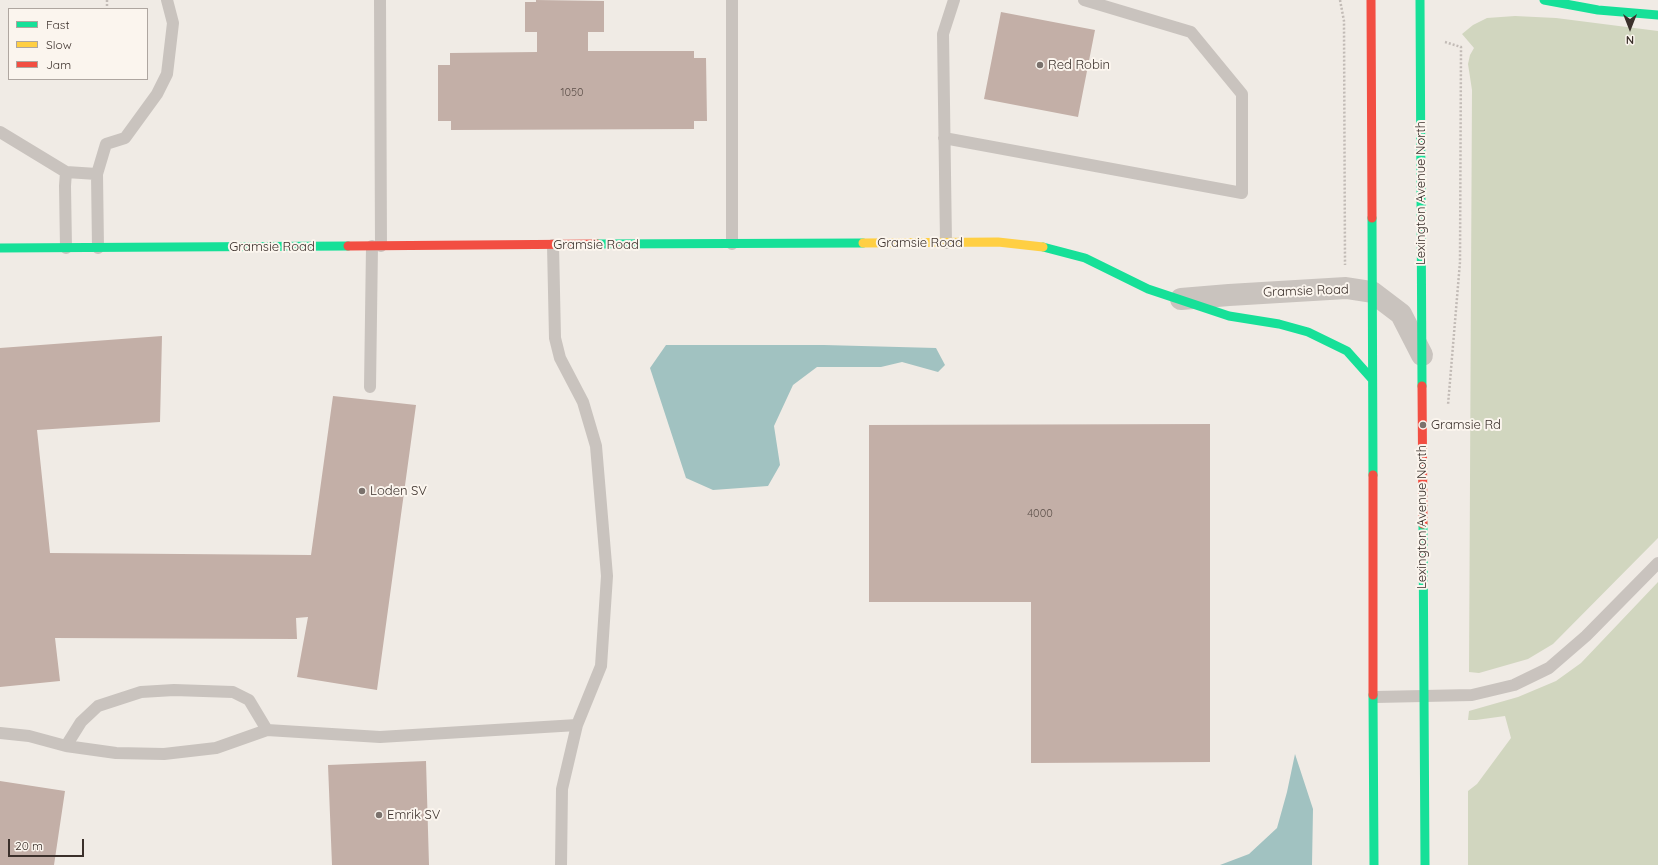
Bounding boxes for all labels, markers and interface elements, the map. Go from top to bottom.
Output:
legend [8,8,148,80]
north arrow [1610,8,1650,48]
text: Fast [46,17,70,32]
text: N [1626,33,1634,47]
text: Slow [46,37,72,52]
text: Jam [46,57,71,72]
place label: Red Robin [1048,57,1110,73]
marker: Red Robin [1035,60,1045,70]
house number: 1050 [560,86,584,100]
street label: Lexington Avenue North [1413,121,1429,265]
street label: Gramsie Road [877,235,963,251]
street label: Gramsie Road [553,237,639,253]
street label: Gramsie Road [229,239,315,255]
street label: Gramsie Road [1263,282,1349,300]
place label: Gramsie Rd [1431,417,1501,433]
marker: Gramsie Rd [1418,420,1428,430]
street label: Lexington Avenue North [1414,445,1430,589]
place label: Loden SV [370,483,427,499]
marker: Loden SV [357,486,367,496]
house number: 4000 [1027,507,1053,521]
place label: Emrik SV [387,807,440,823]
marker: Emrik SV [374,810,384,820]
scale bar [10,831,86,857]
text: 20 m [15,838,43,853]

